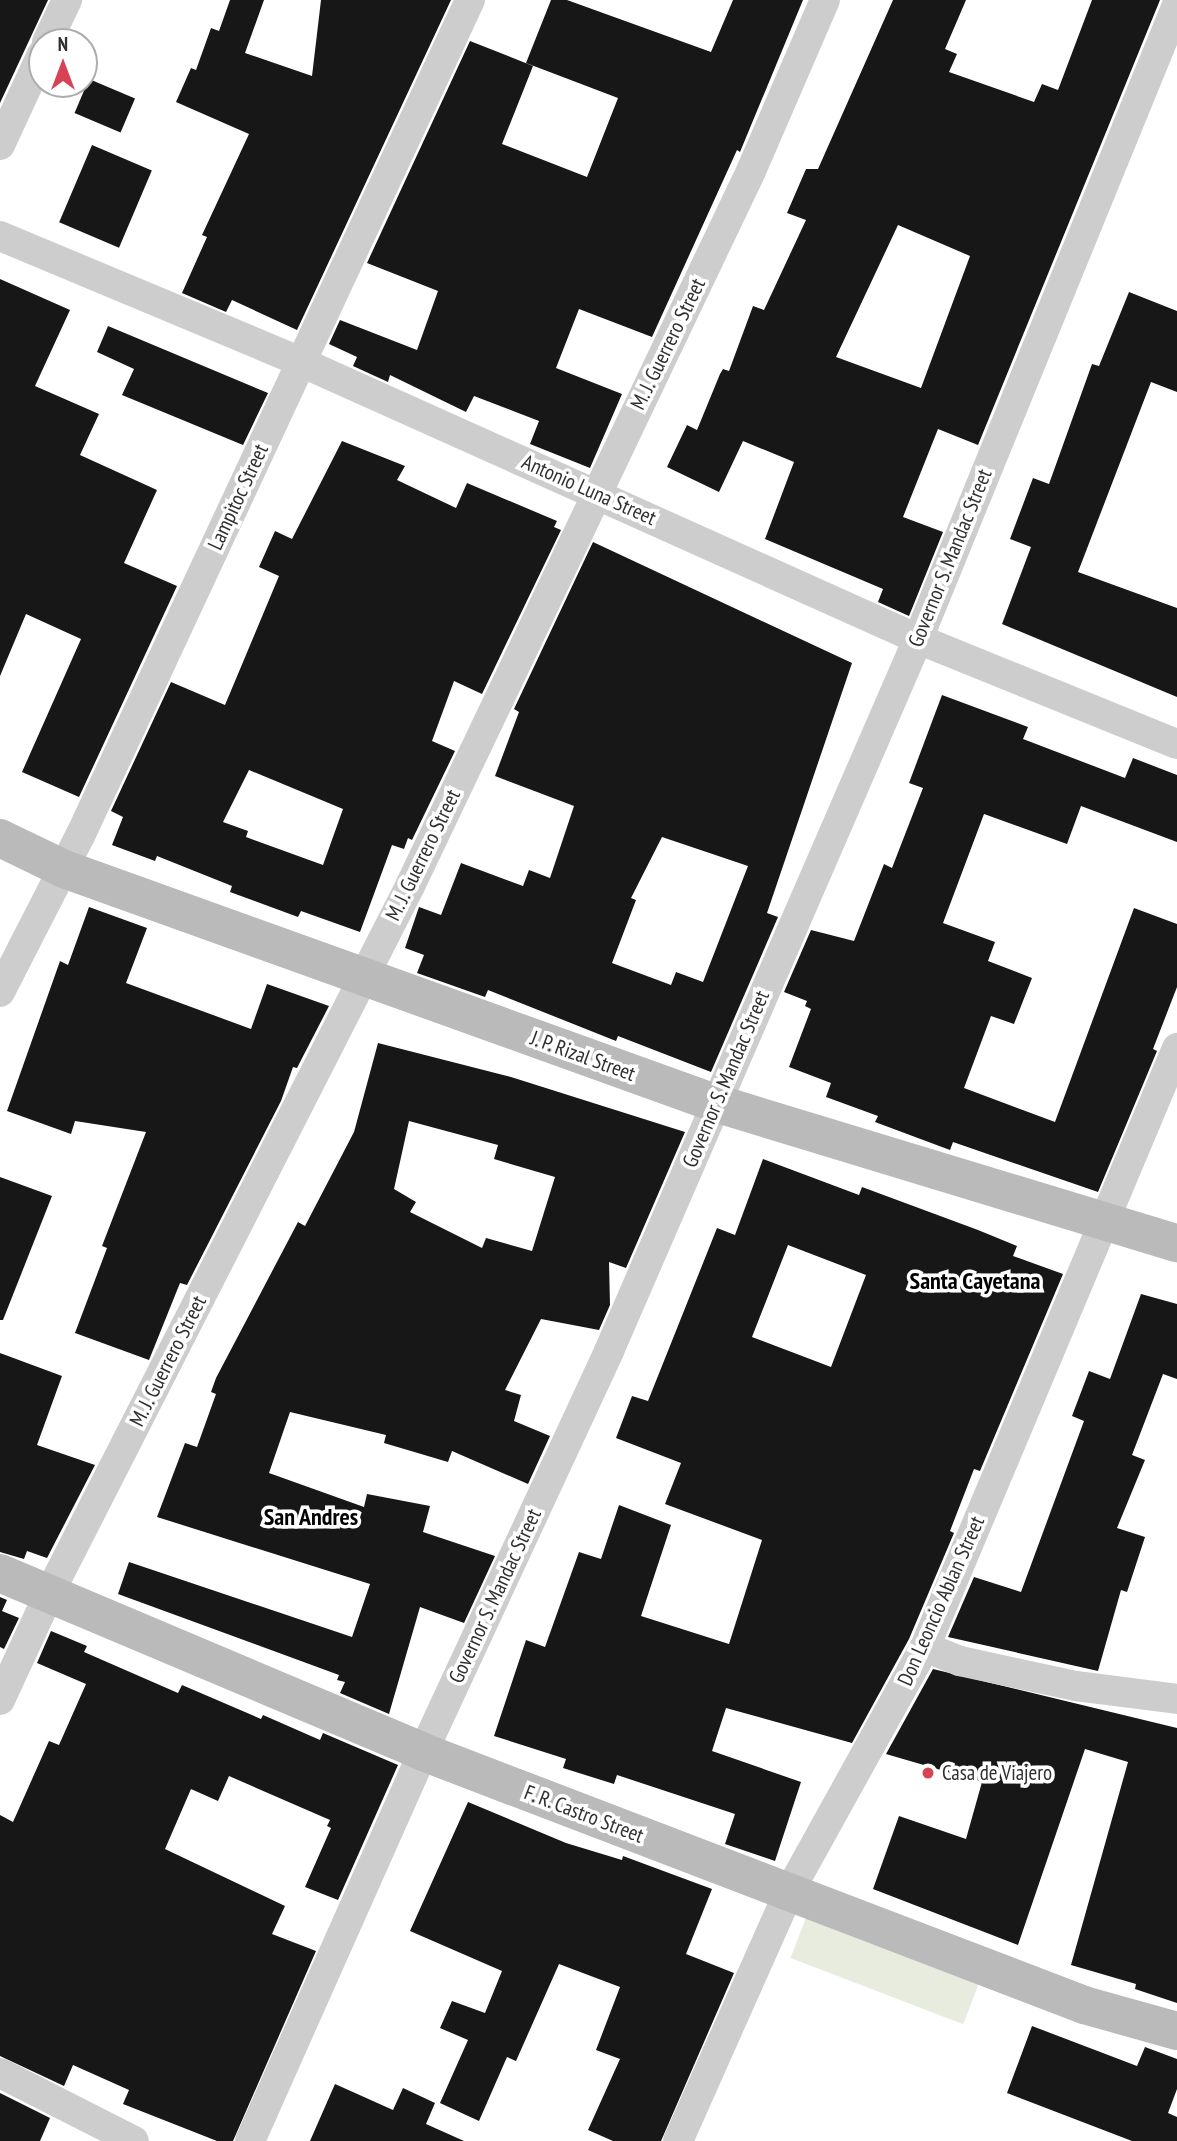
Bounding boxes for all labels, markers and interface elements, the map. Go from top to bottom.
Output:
north arrow [28,28,98,98]
text: N [58,32,68,56]
street label: M. J. Guerrero Street [625,273,711,415]
street label: Lampitoc Street [202,440,274,554]
street label: Antonio Luna Street [518,449,660,531]
street label: Governor S. Mandac Street [902,465,998,651]
street label: M. J. Guerrero Street [380,784,466,926]
street label: Governor S. Mandac Street [677,986,775,1172]
street label: J. P. Rizal Street [526,1025,640,1087]
district label: Santa Cayetana [909,1267,1041,1295]
street label: M. J. Guerrero Street [124,1290,212,1432]
district label: San Andres [263,1503,359,1531]
street label: Governor S. Mandac Street [443,1504,547,1688]
street label: Don Leoncio Ablan Street [892,1512,990,1690]
place label: Casa de Viajero [942,1760,1053,1786]
marker: Casa de Viajero [920,1765,936,1781]
street label: F. R. Castro Street [520,1779,648,1849]

